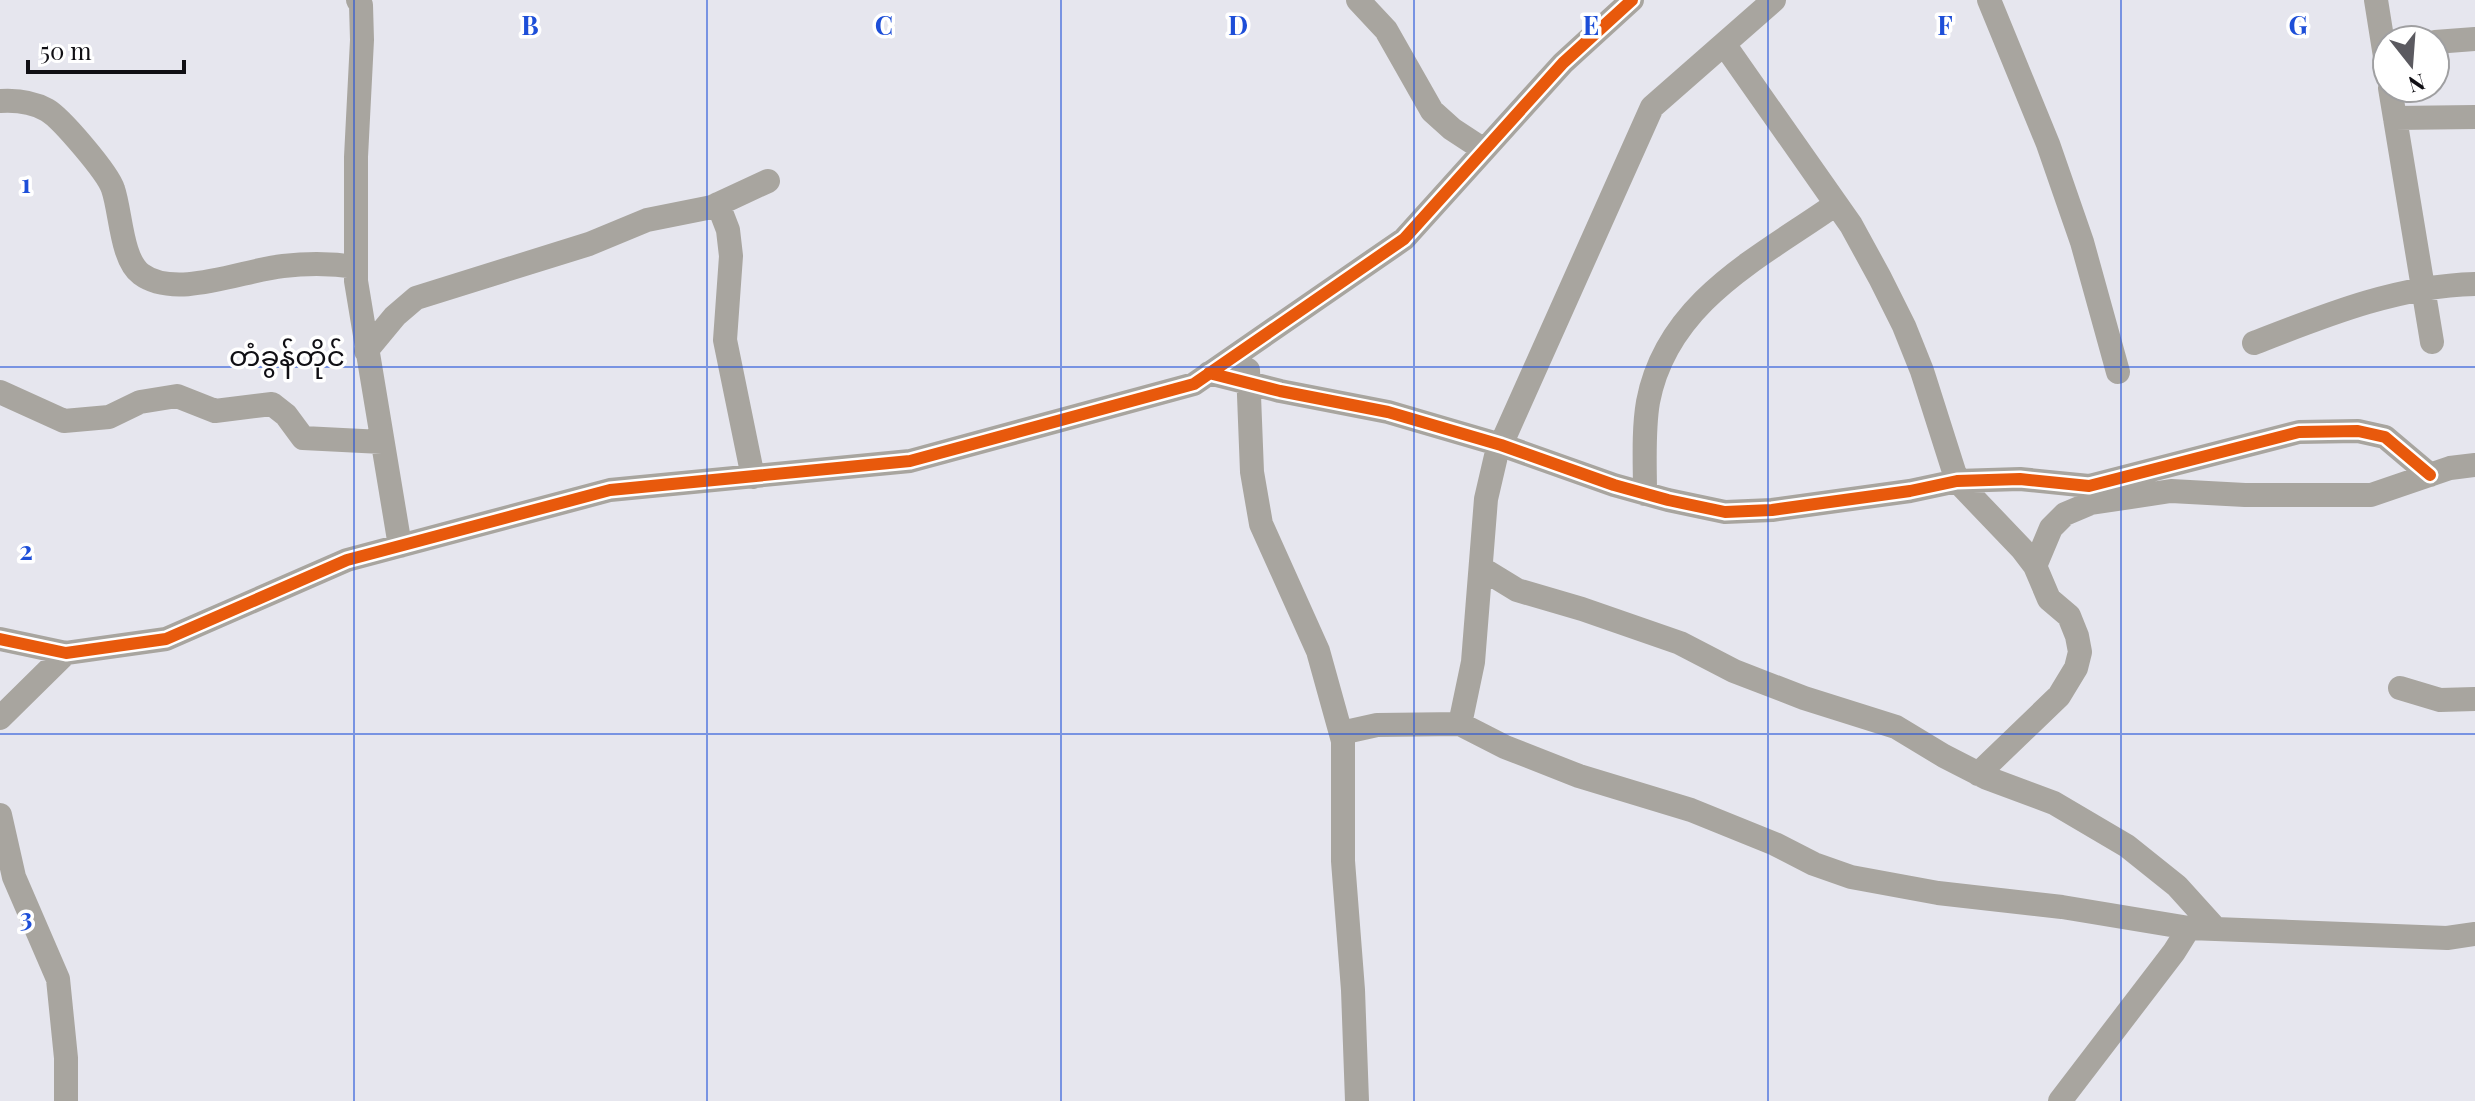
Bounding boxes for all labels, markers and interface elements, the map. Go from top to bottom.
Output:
text: B [521,7,539,42]
text: C [875,7,893,42]
text: D [1228,7,1248,42]
text: E [1583,7,1599,42]
text: F [1937,7,1953,42]
text: G [2288,7,2308,42]
scale bar [28,24,184,74]
north arrow [2371,24,2451,104]
text: 50 m [40,34,92,66]
text: N [2405,67,2429,101]
text: 1 [21,165,31,200]
district label: တံခွန်တိုင် [229,336,345,379]
text: 2 [19,532,33,567]
text: 3 [20,899,32,934]

